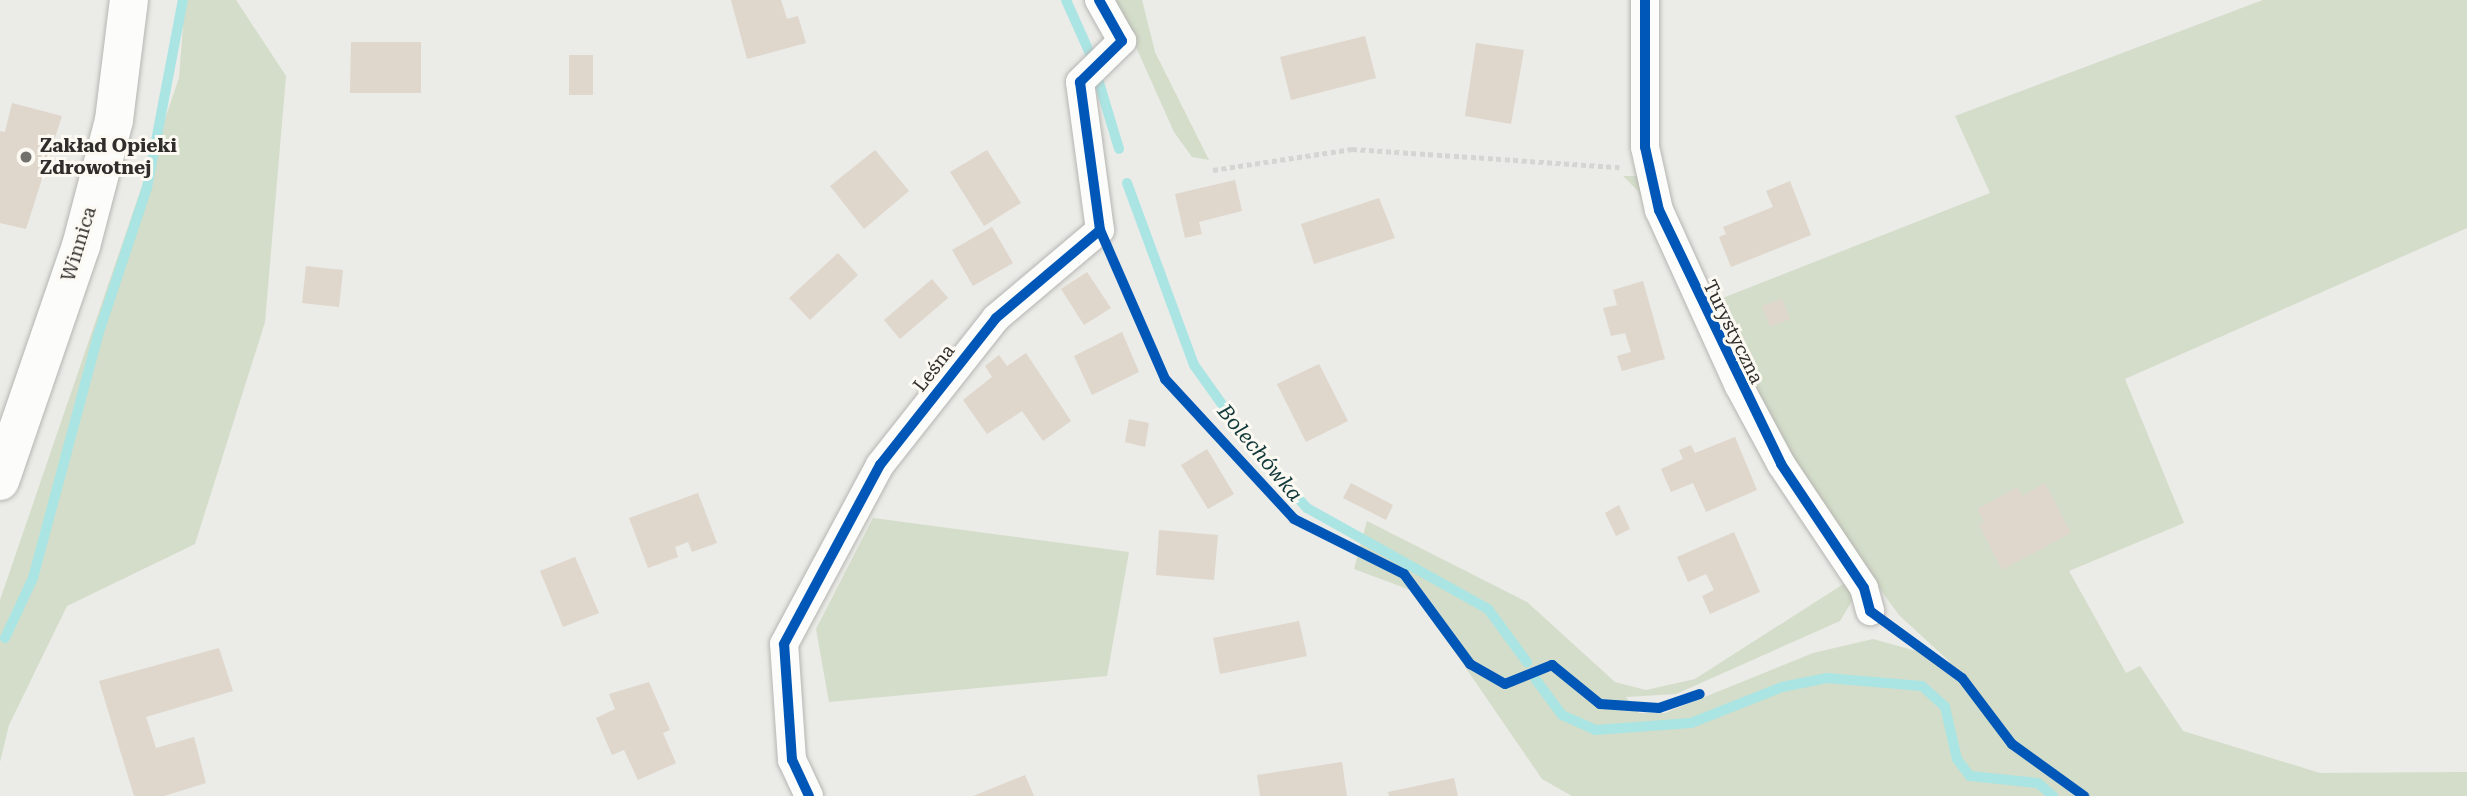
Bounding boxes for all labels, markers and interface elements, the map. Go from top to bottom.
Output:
place label: Zakład Opieki Zdrowotnej [40,135,177,179]
marker: Zakład Opieki Zdrowotnej [18,149,34,165]
street label: Winnica [57,204,101,284]
street label: Turystyczna [1698,276,1768,388]
street label: Leśna [908,340,960,396]
water label: Bolechówka [1212,399,1308,507]

